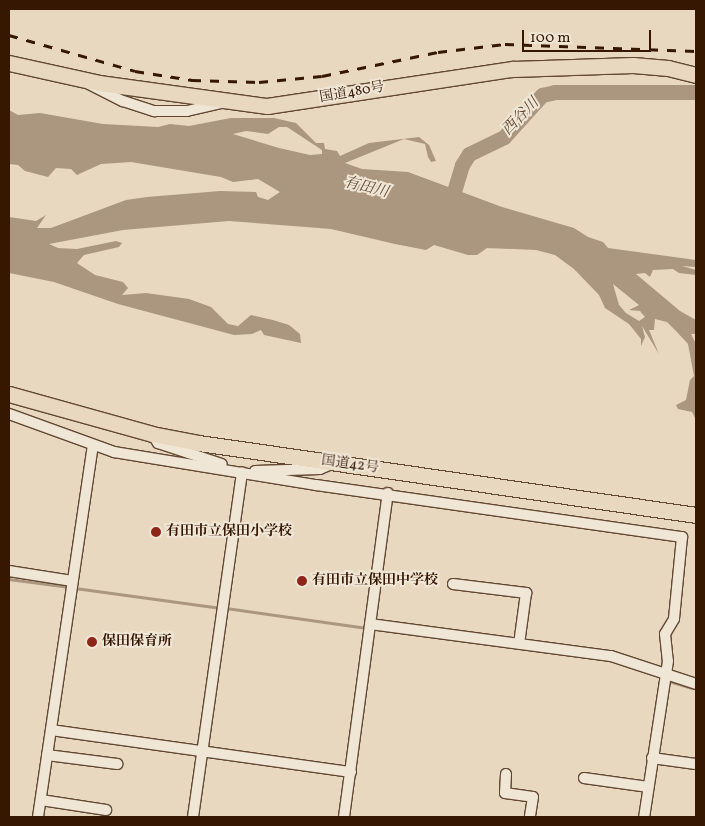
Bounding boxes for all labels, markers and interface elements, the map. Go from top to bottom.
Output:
scale bar [525,20,654,52]
text: 100 m [530,28,570,49]
street label: 国道480号 [318,79,386,107]
water label: 西谷川 [499,95,543,139]
water label: 有田川 [342,174,390,202]
street label: 国道42号 [320,453,380,477]
place label: 有田市立保田小学校 [166,524,292,540]
marker: 有田市立保田小学校 [150,526,162,538]
place label: 有田市立保田中学校 [312,573,438,589]
marker: 有田市立保田中学校 [296,575,308,587]
place label: 保田保育所 [102,634,172,650]
marker: 保田保育所 [86,636,98,648]

